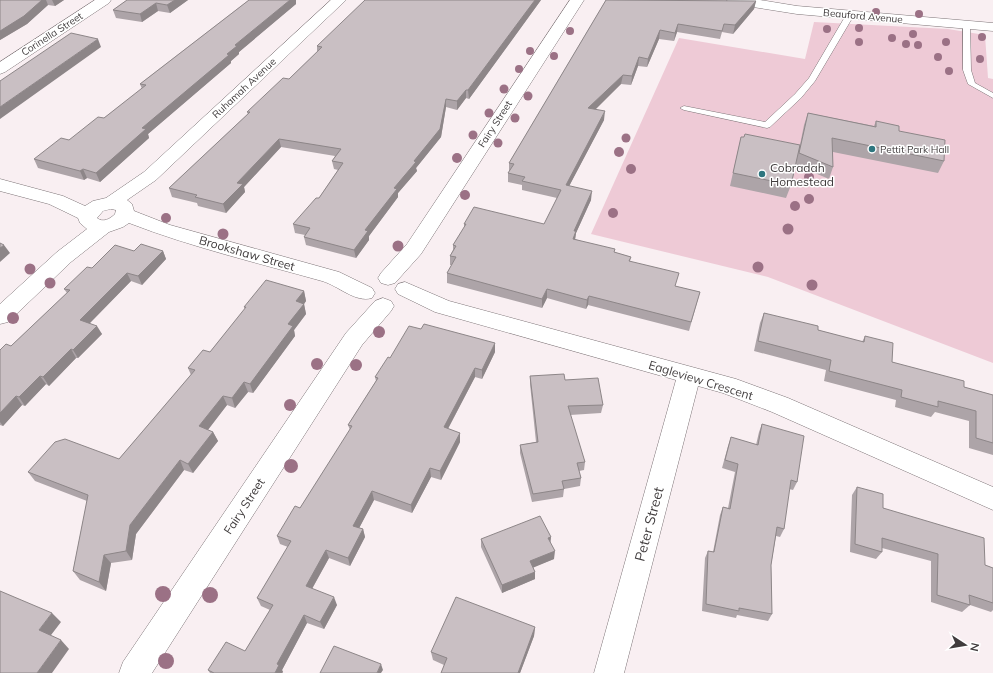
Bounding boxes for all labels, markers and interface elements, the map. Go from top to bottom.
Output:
street label: Beauford Avenue [823,6,903,26]
street label: Corinella Street [19,9,86,59]
street label: Ruhamah Avenue [209,55,279,121]
street label: Fairy Street [475,98,515,150]
place label: Pettit Park Hall [880,143,949,156]
marker: Pettit Park Hall [867,144,877,154]
place label: Cobradah Homestead [770,160,834,189]
marker: Cobradah Homestead [757,169,767,179]
street label: Brookshaw Street [197,232,297,274]
street label: Eagleview Crescent [647,357,755,403]
street label: Fairy Street [220,475,268,537]
street label: Peter Street [630,485,668,563]
north arrow [945,625,985,665]
text: N [967,642,982,653]

